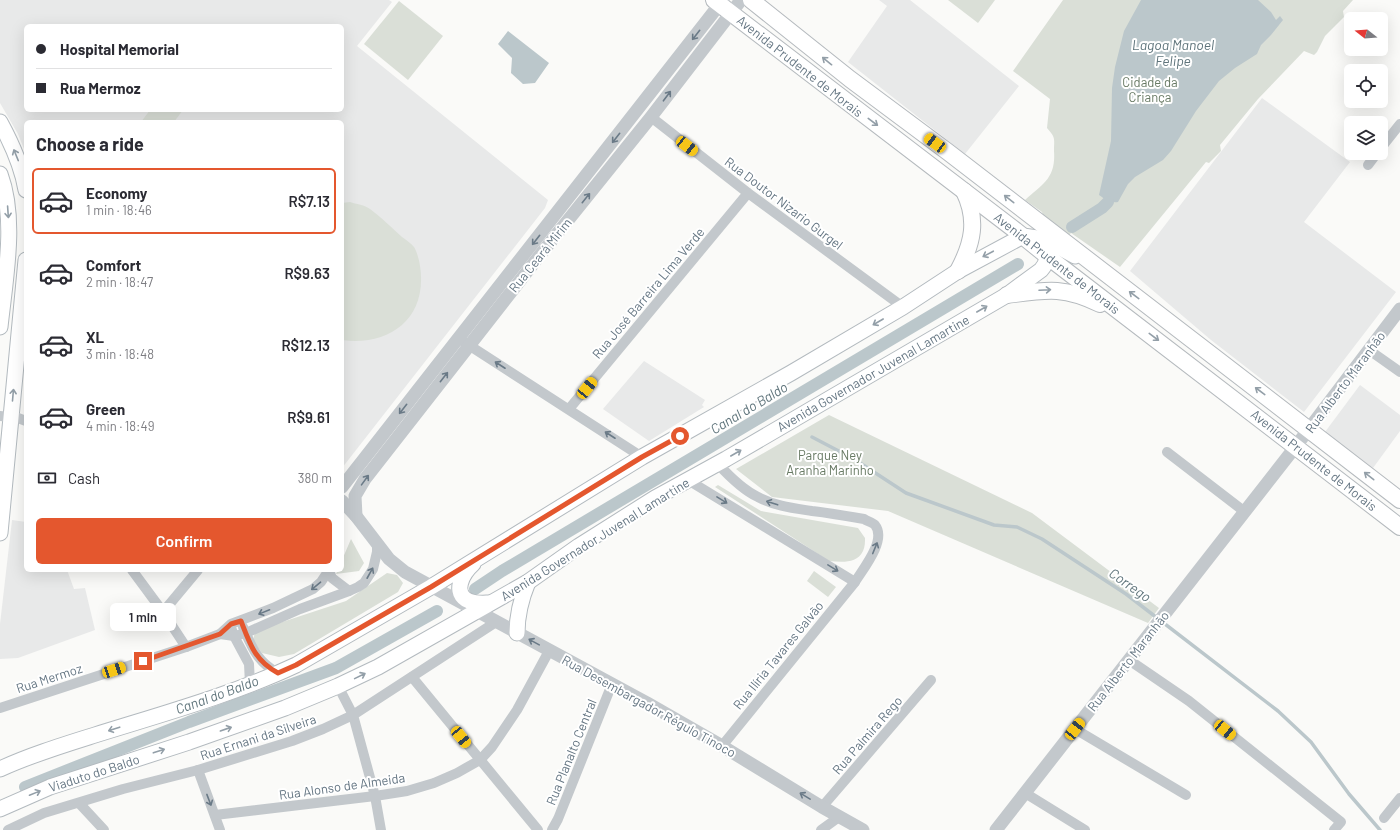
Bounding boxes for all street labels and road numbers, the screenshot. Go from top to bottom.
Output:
street label: Avenida Prudente de Morais [734,12,866,120]
street label: Rua Doutor Nizario Gurgel [722,153,846,253]
street label: Avenida Prudente de Morais [991,209,1123,317]
street label: Rua Ceará Mirim [505,215,575,295]
street label: Rua José Barreira Lima Verde [588,224,708,362]
street label: Avenida Governador Juvenal Lamartine [774,311,972,435]
street label: Rua Alberto Maranhão [1302,328,1388,436]
street label: Avenida Prudente de Morais [1248,406,1380,514]
street label: Avenida Governador Juvenal Lamartine [498,474,692,604]
street label: Rua Ilíria Tavares Galvão [729,598,827,712]
street label: Rua Alberto Maranhão [1084,608,1172,714]
street label: Rua Desembargador Régulo Tinoco [559,651,739,761]
street label: Rua Mermoz [14,660,84,696]
street label: Rua Palmira Rego [829,693,905,777]
street label: Rua Planalto Central [542,697,600,807]
street label: Rua Ernani da Silveira [198,711,318,763]
street label: Viaduto do Baldo [47,751,141,795]
street label: Rua Alonso de Almeida [278,769,406,803]

